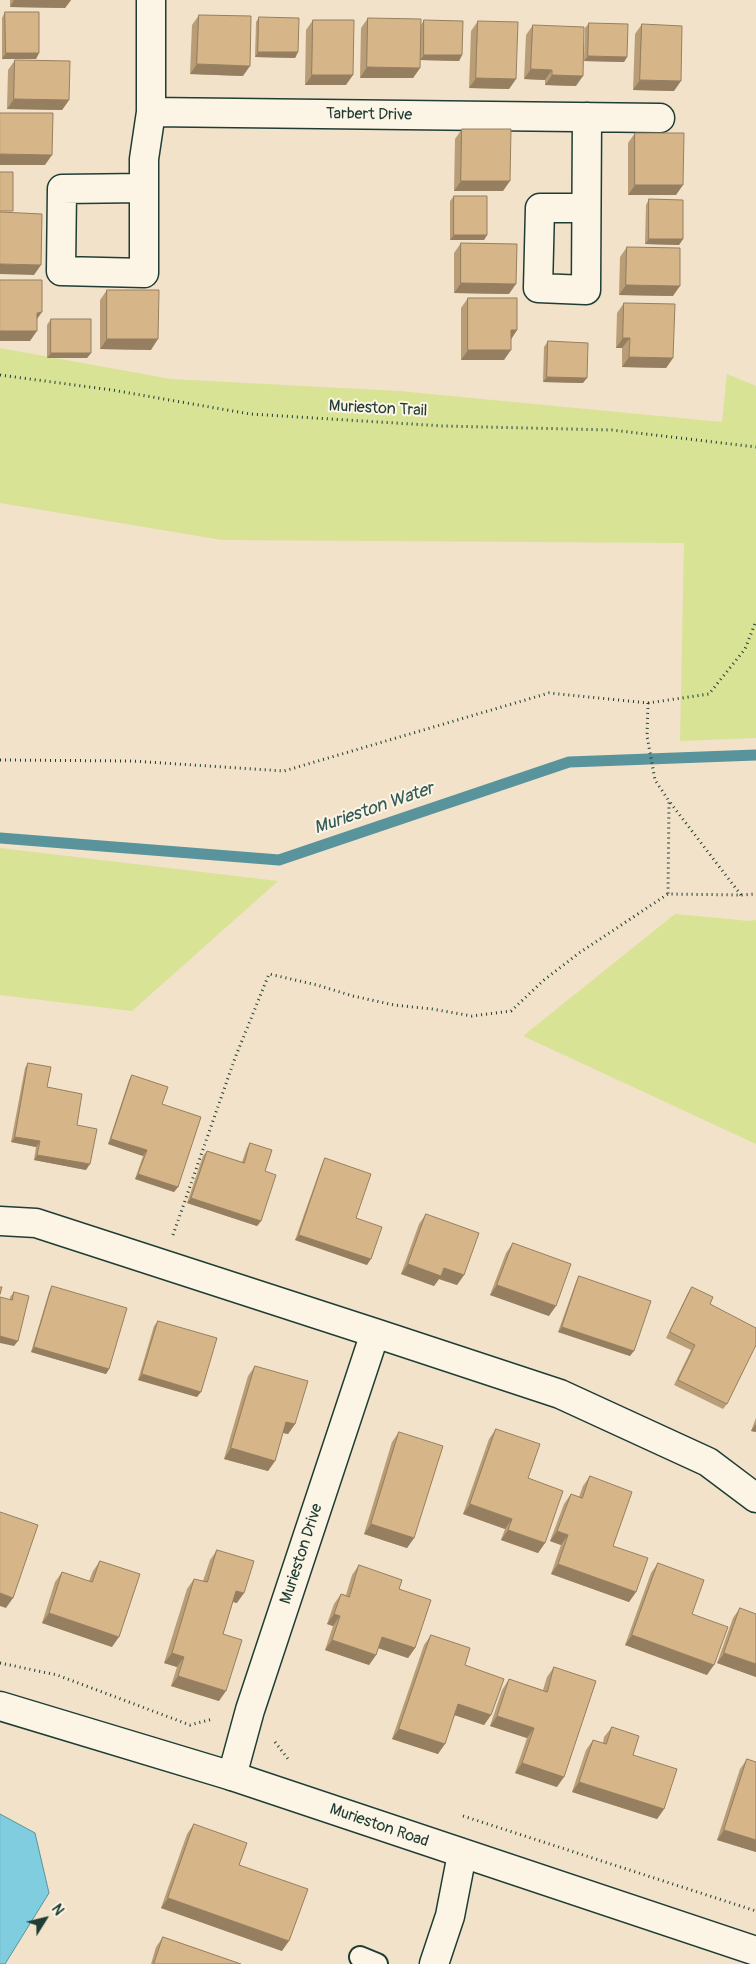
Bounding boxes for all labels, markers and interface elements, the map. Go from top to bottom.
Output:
street label: Tarbert Drive [326,105,412,125]
street label: Murieston Trail [328,397,428,421]
water label: Murieston Water [311,778,437,840]
street label: Murieston Drive [277,1501,327,1607]
street label: Murieston Road [327,1800,431,1852]
north arrow [20,1894,70,1944]
text: N [48,1901,67,1919]

